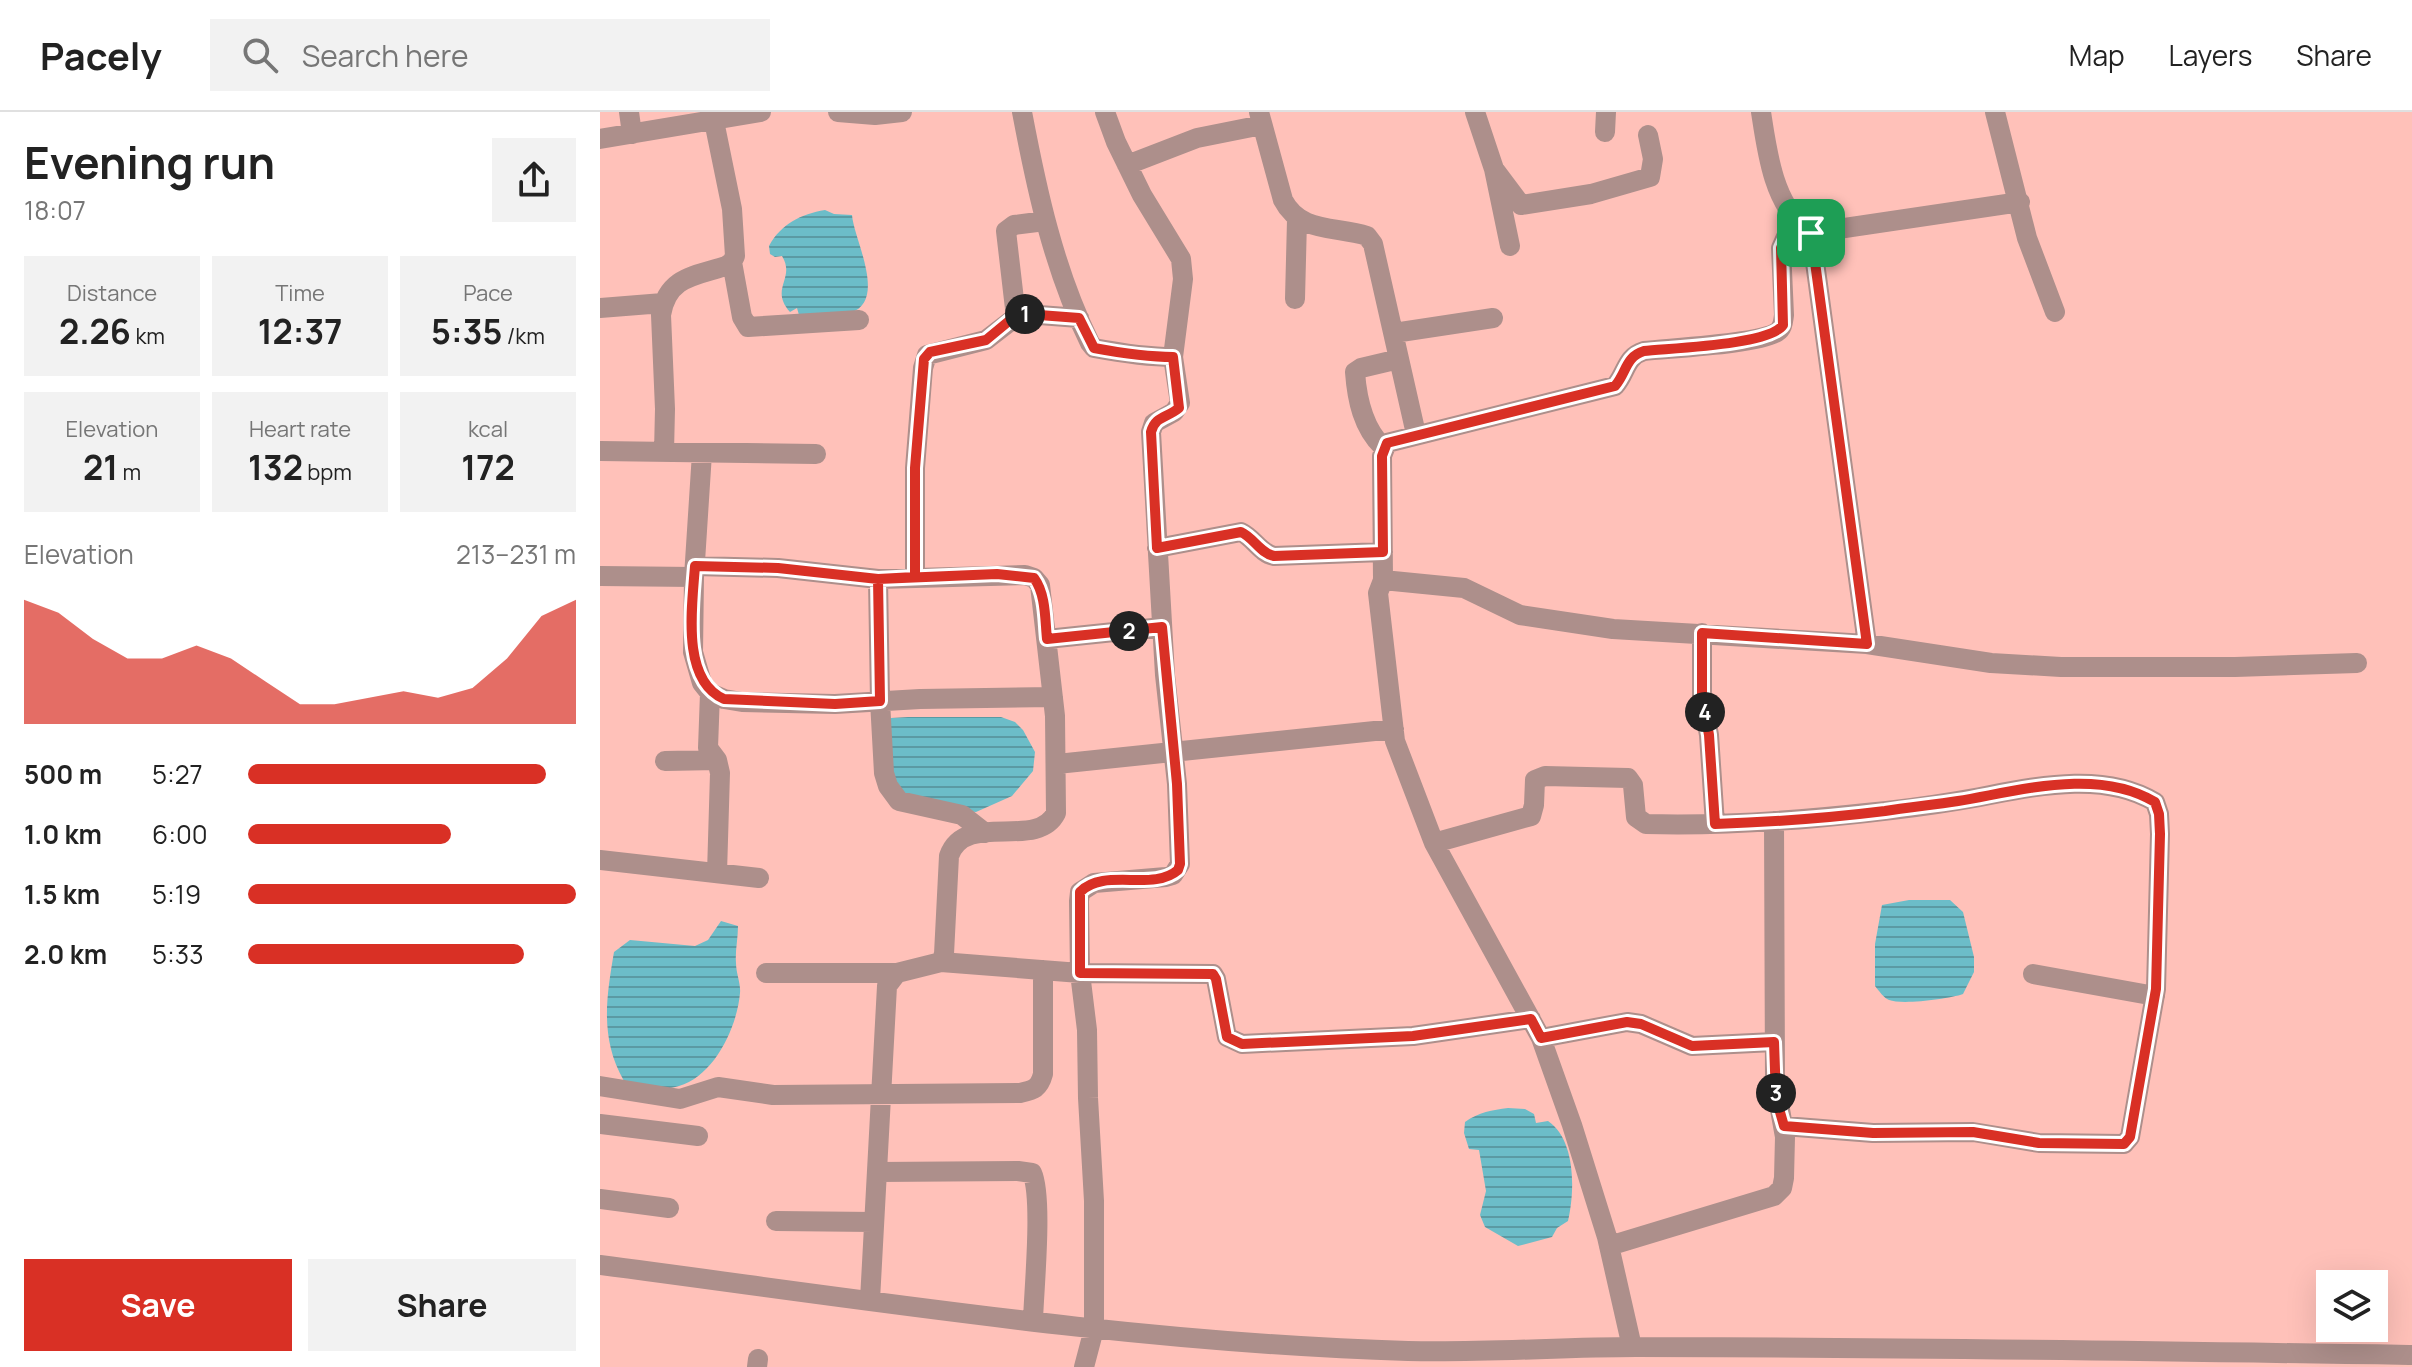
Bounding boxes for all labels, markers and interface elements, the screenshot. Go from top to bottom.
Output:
search box [210,19,770,91]
text: Pacely [40,29,162,81]
icon: search [238,33,282,77]
text: Search here [302,35,469,76]
text: Map [2069,36,2125,74]
text: Layers [2169,36,2252,74]
text: Share [2296,36,2372,74]
text: Evening run [24,132,275,192]
button: share [492,138,576,222]
text: 18:07 [24,192,86,228]
pin [1777,199,1845,267]
icon: arrive [1789,211,1833,255]
text: Distance [67,278,157,308]
text: Time [275,278,325,308]
text: Pace [463,278,513,308]
pin: 1 [1005,294,1045,334]
text: 1 [1020,299,1030,329]
text: 2.26 [59,308,131,354]
text: 12:37 [258,308,342,354]
text: 5:35 [431,308,502,354]
text: km [131,321,165,351]
text: /km [502,321,545,351]
text: Elevation [66,414,158,444]
text: Heart rate [249,414,351,444]
text: kcal [468,414,508,444]
text: 21 [83,444,118,490]
text: 132 [248,444,303,490]
text: 172 [461,444,515,490]
text: m [118,457,141,487]
text: bpm [303,457,352,487]
text: Elevation [24,536,134,572]
text: 213–231 m [456,536,576,572]
pin: 2 [1109,611,1149,651]
text: 2 [1122,616,1136,646]
pin: 4 [1685,692,1725,732]
text: 4 [1698,697,1712,727]
text: 500 m [24,756,102,792]
text: 5:27 [152,756,203,792]
text: 1.0 km [24,816,102,852]
text: 6:00 [152,816,208,852]
text: 1.5 km [24,876,100,912]
text: 5:19 [152,876,201,912]
text: 2.0 km [24,936,107,972]
text: 5:33 [152,936,204,972]
pin: 3 [1756,1073,1796,1113]
text: 3 [1770,1078,1782,1108]
button: Save [24,1259,292,1351]
button: Share [308,1259,576,1351]
map controls [2316,1270,2388,1342]
button: layers [2316,1270,2388,1342]

